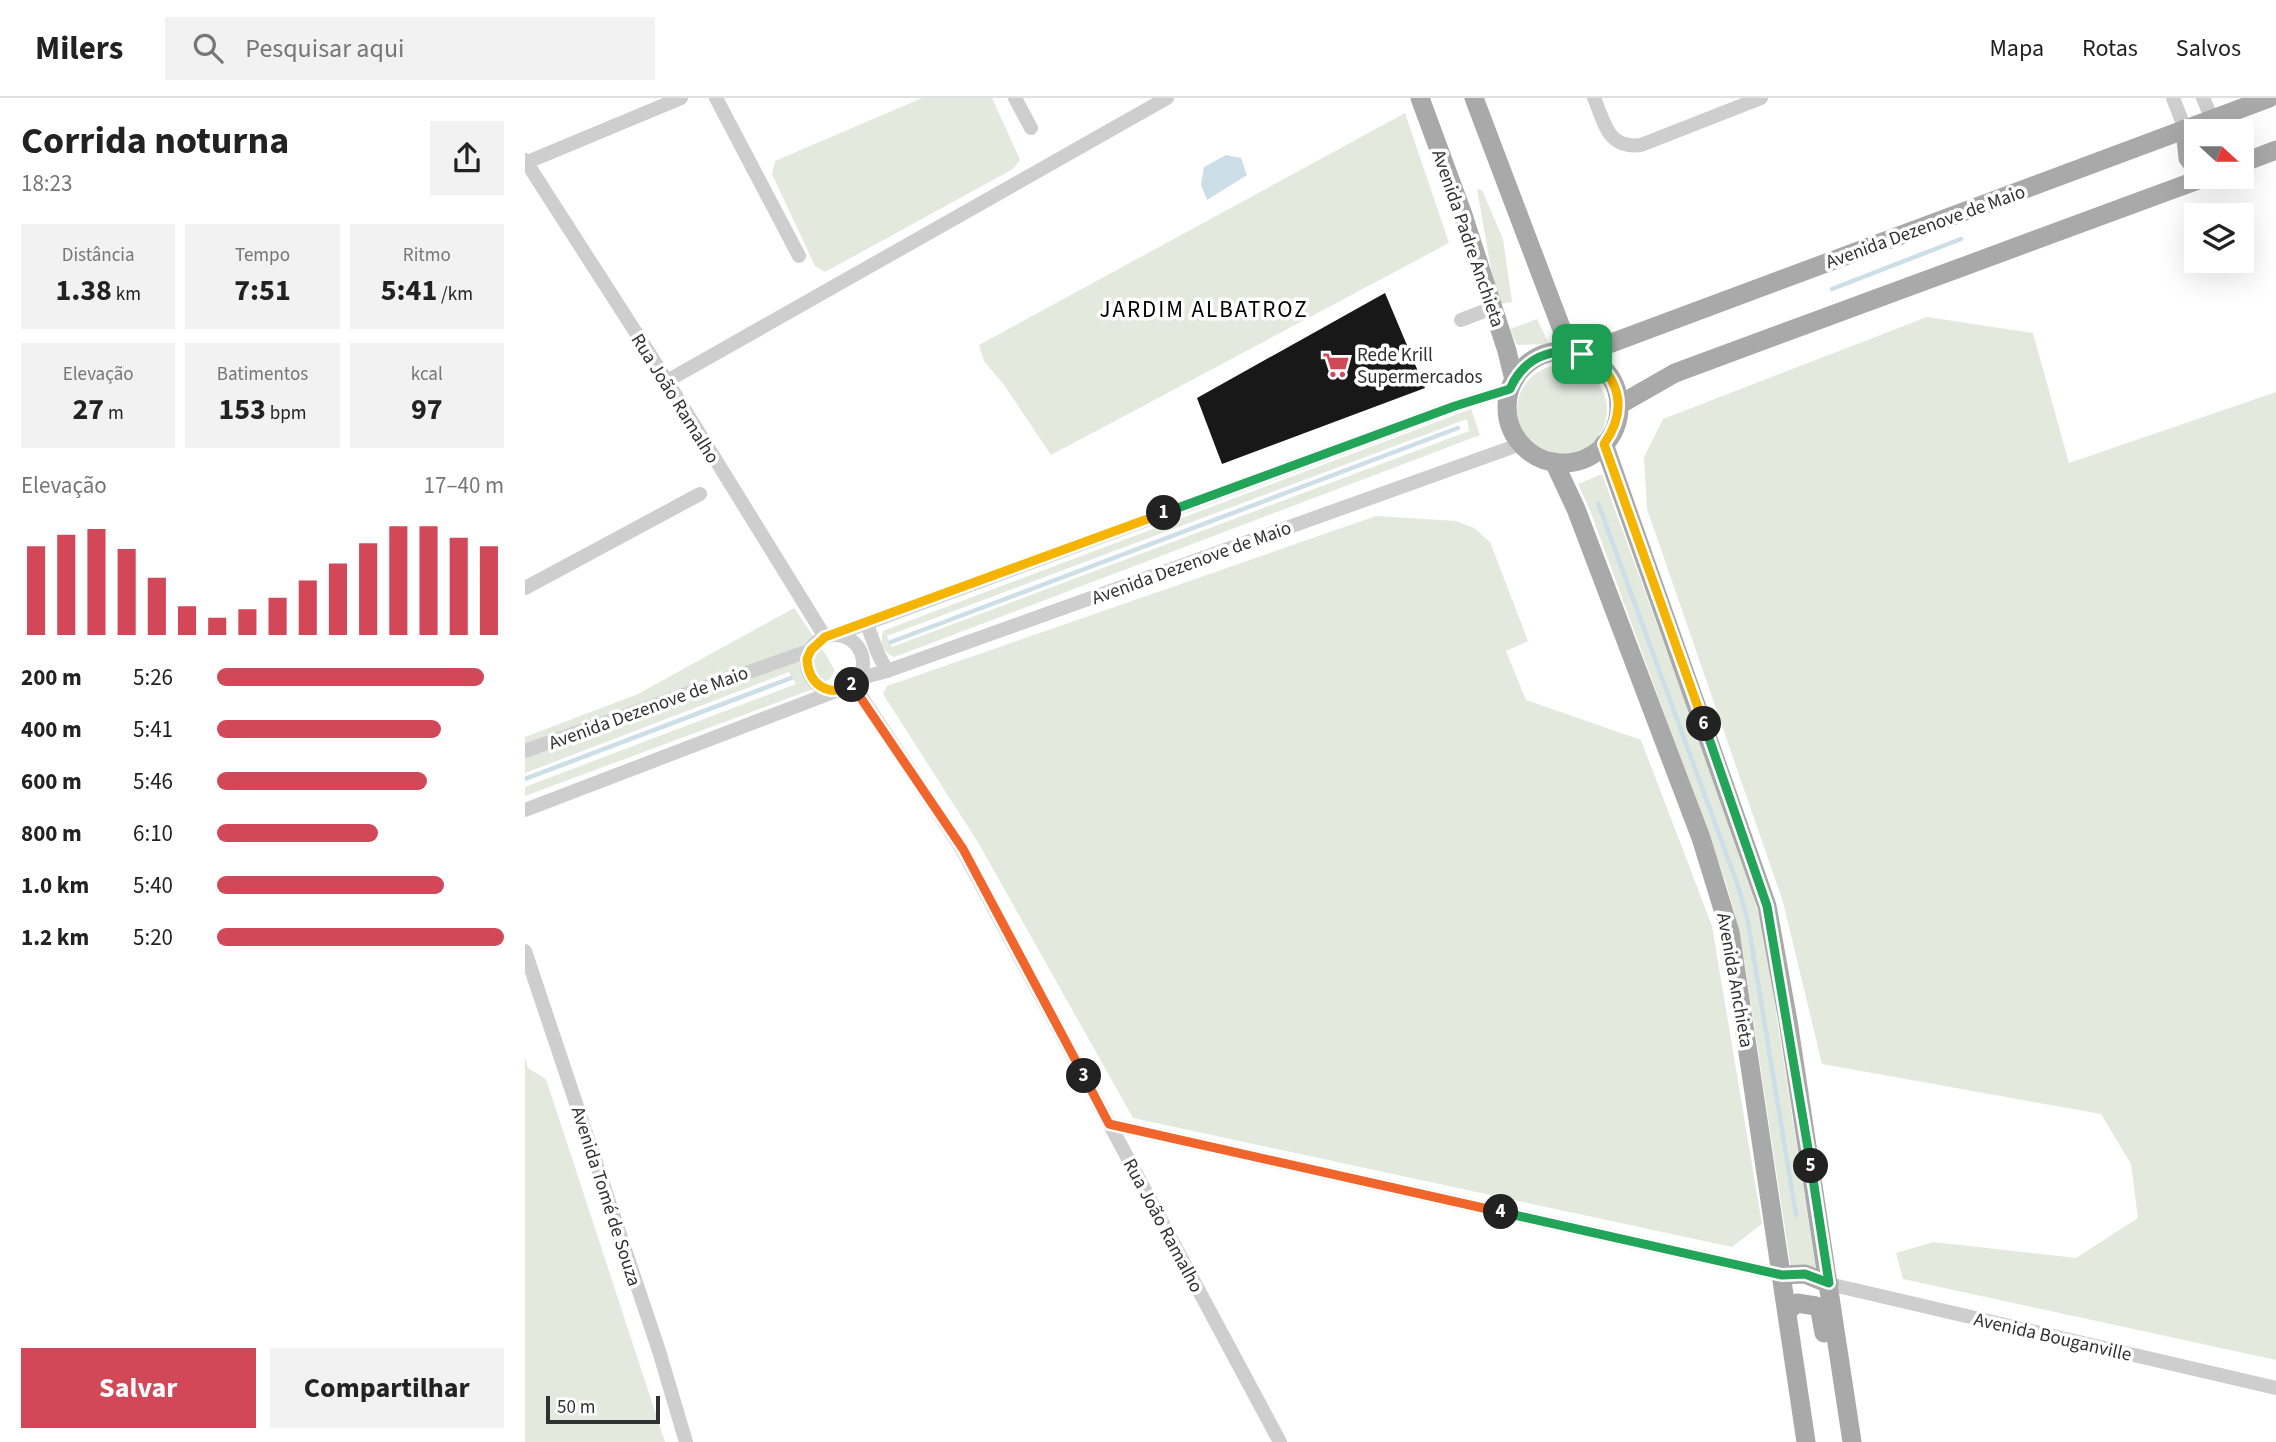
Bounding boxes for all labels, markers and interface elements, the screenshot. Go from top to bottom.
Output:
search box [165,17,655,80]
text: Milers [35,25,123,72]
icon: search [189,29,227,67]
text: Pesquisar aqui [245,30,404,67]
text: Mapa [1989,31,2044,66]
text: Rotas [2082,31,2138,66]
text: Salvos [2176,31,2241,66]
text: Corrida noturna [21,114,289,168]
north arrow [2184,119,2254,189]
map controls [2184,119,2254,273]
button: share [430,121,504,195]
street label: Avenida Padre Anchieta [1424,146,1511,331]
text: 18:23 [21,167,72,200]
street label: Avenida Dezenove de Maio [1822,179,2029,276]
button: layers [2184,203,2254,273]
text: Distância [62,242,135,269]
text: Tempo [235,242,290,269]
text: Ritmo [403,242,451,269]
text: 1.38 [55,269,112,312]
text: 7:51 [234,269,291,312]
text: 5:41 [381,269,437,312]
text: km [112,281,141,308]
text: /km [437,281,473,308]
district label: JARDIM ALBATROZ [1099,293,1309,326]
pin [1552,324,1612,384]
street label: Rua João Ramalho [624,329,726,469]
icon: arrive [1563,335,1601,373]
place label: Rede Krill Supermercados [1357,342,1482,391]
supermarket icon: Rede Krill Supermercados [1321,350,1351,380]
text: Elevação [63,361,134,388]
text: Batimentos [217,361,308,388]
text: kcal [411,361,443,388]
text: 27 [73,388,104,431]
text: 153 [218,388,266,431]
text: 97 [411,388,443,431]
text: m [104,400,124,427]
text: bpm [266,400,307,427]
text: Elevação [21,469,107,502]
text: 17–40 m [424,469,504,502]
pin: 1 [1147,496,1181,530]
text: 1 [1158,499,1169,526]
street label: Avenida Dezenove de Maio [1088,515,1295,612]
street label: Avenida Dezenove de Maio [545,660,752,757]
text: 200 m [21,661,82,694]
text: 5:26 [133,661,173,694]
pin: 2 [835,668,869,702]
text: 2 [846,671,857,698]
pin: 6 [1687,706,1721,742]
text: 6 [1698,710,1709,737]
text: 400 m [21,713,82,746]
text: 5:41 [133,713,173,746]
text: 600 m [21,765,82,798]
text: 5:46 [133,765,173,798]
text: 800 m [21,817,82,850]
text: 6:10 [133,817,173,850]
text: 1.0 km [21,869,89,902]
text: 5:40 [133,869,173,902]
street label: Avenida Anchieta [1709,911,1760,1050]
text: 1.2 km [21,921,89,954]
text: 5:20 [133,921,173,954]
pin: 3 [1067,1058,1101,1094]
text: 3 [1078,1062,1089,1089]
street label: Avenida Tomé de Souza [564,1103,647,1290]
pin: 5 [1793,1148,1829,1184]
text: 5 [1805,1152,1816,1179]
street label: Rua João Ramalho [1116,1154,1209,1298]
pin: 4 [1483,1194,1518,1230]
text: 4 [1495,1198,1506,1225]
street label: Avenida Bouganville [1971,1306,2134,1369]
button: Salvar [21,1348,256,1428]
button: Compartilhar [270,1348,504,1428]
scale bar [546,1393,660,1425]
text: 50 m [557,1394,595,1421]

